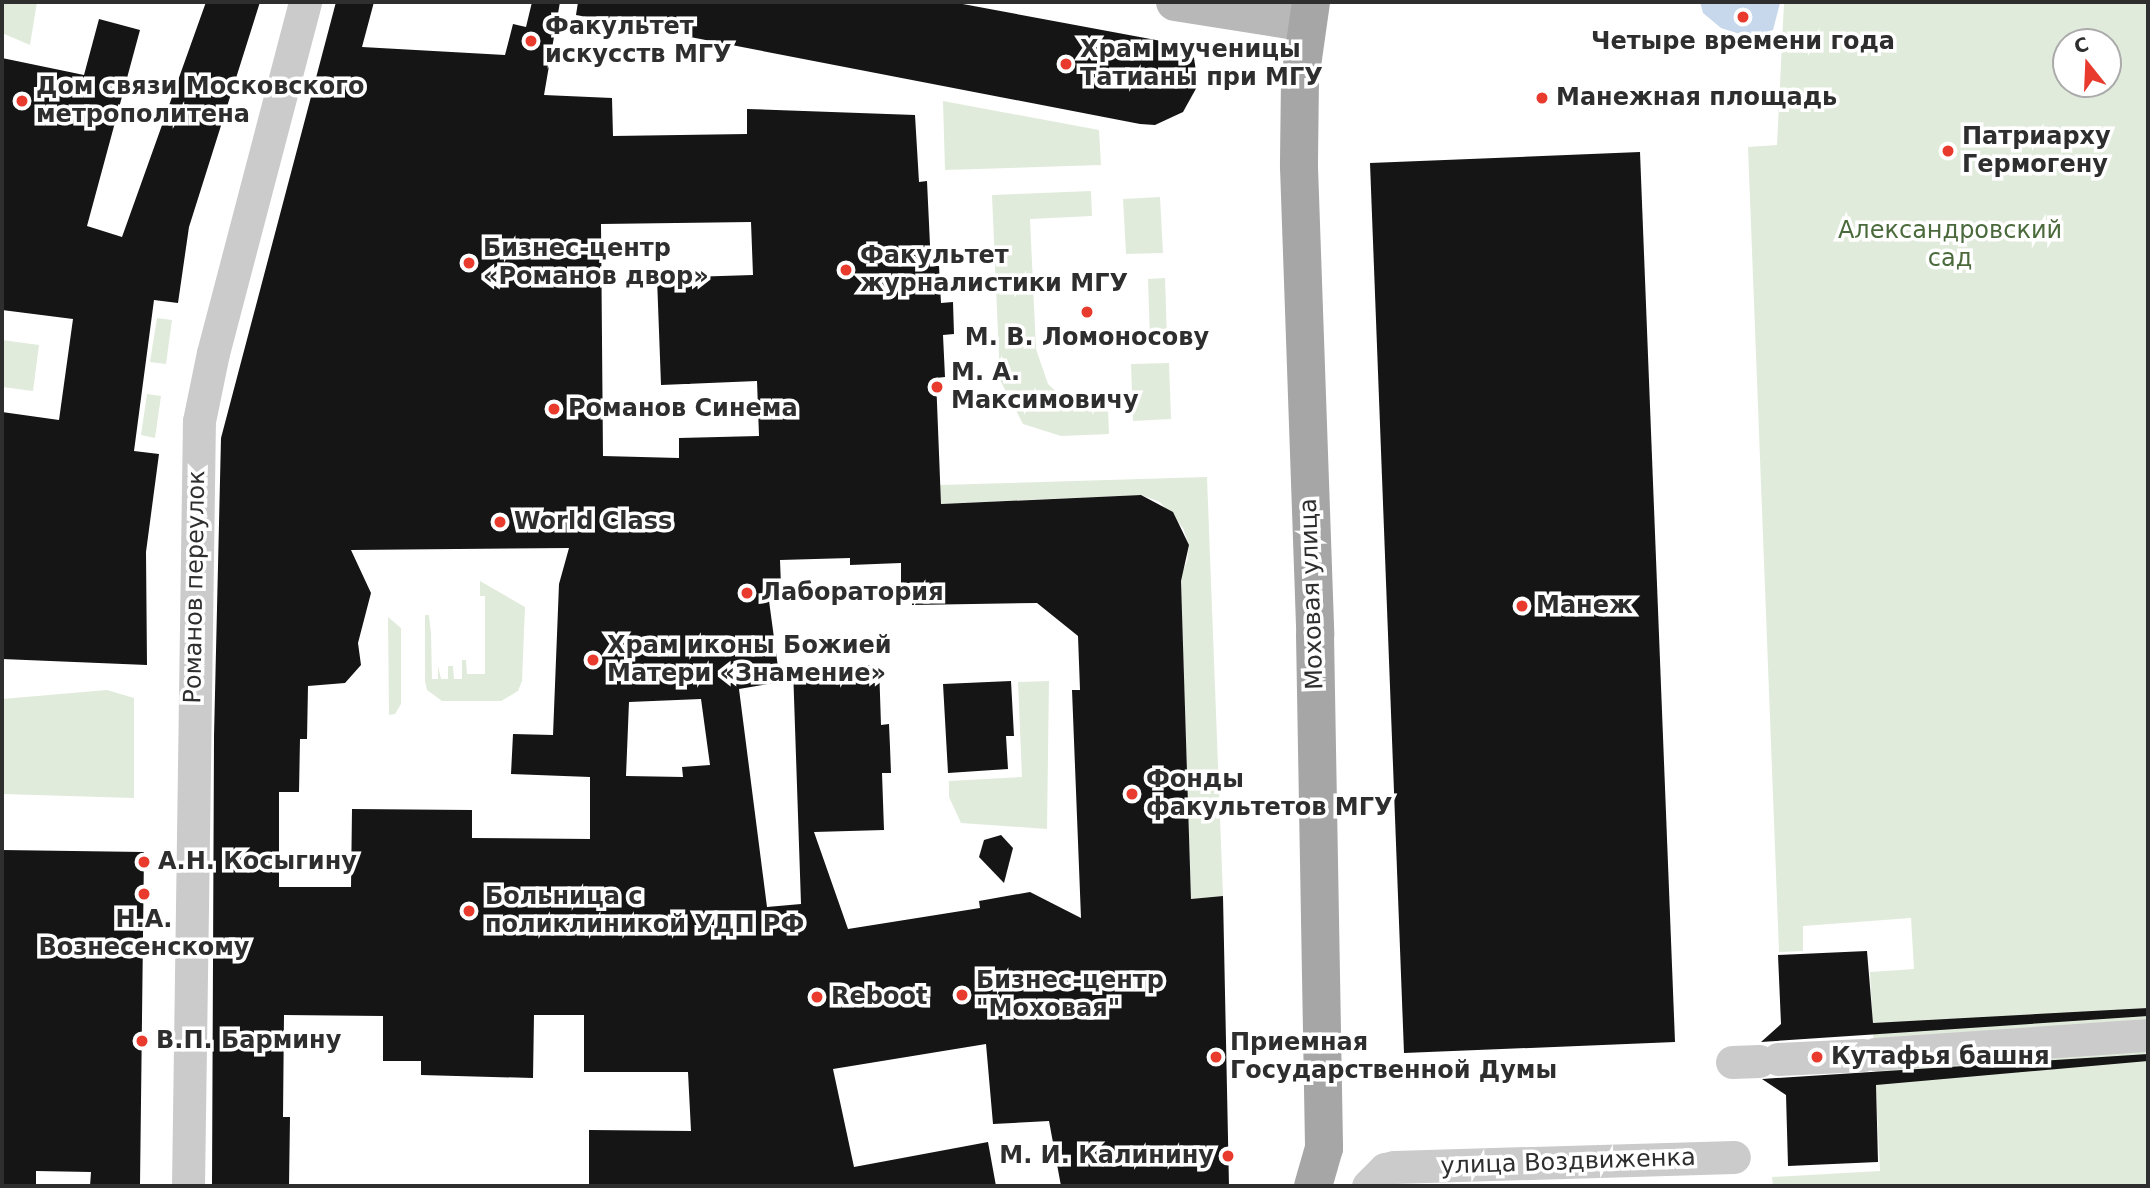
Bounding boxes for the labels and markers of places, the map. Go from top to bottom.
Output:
marker: Четыре времени года [1735,9,1751,25]
place label: Факультет искусств МГУ [545,13,732,69]
place label: Четыре времени года [1591,28,1895,56]
marker: Факультет искусств МГУ [523,33,539,49]
place label: Храм мученицы Татианы при МГУ [1080,36,1323,92]
marker: Храм мученицы Татианы при МГУ [1058,56,1074,72]
place label: Дом связи Московского метрополитена [36,73,364,129]
place label: Манежная площадь [1556,84,1837,112]
marker: Манежная площадь [1534,90,1550,106]
marker: Дом связи Московского метрополитена [14,93,30,109]
place label: Патриарху Гермогену [1962,123,2111,179]
marker: Патриарху Гермогену [1940,143,1956,159]
place label: Бизнес-центр «Романов двор» [483,235,709,291]
place label: Факультет журналистики МГУ [860,242,1128,298]
marker: Бизнес-центр «Романов двор» [461,255,477,271]
marker: Факультет журналистики МГУ [838,262,854,278]
marker: М. В. Ломоносову [1079,304,1095,320]
place label: М. В. Ломоносову [965,324,1209,352]
place label: М. А. Максимовичу [951,359,1139,415]
marker: М. А. Максимовичу [929,379,945,395]
place label: Романов Синема [568,395,798,423]
marker: Романов Синема [546,401,562,417]
place label: World Class [514,508,672,536]
marker: World Class [492,514,508,530]
place label: Лаборатория [761,579,944,607]
marker: Лаборатория [739,585,755,601]
place label: Манеж [1536,592,1633,620]
marker: Манеж [1514,598,1530,614]
place label: Храм иконы Божией Матери «Знамение» [607,632,892,688]
marker: Храм иконы Божией Матери «Знамение» [585,652,601,668]
place label: Фонды факультетов МГУ [1146,766,1393,822]
marker: Фонды факультетов МГУ [1124,786,1140,802]
place label: А.Н. Косыгину [158,848,357,876]
marker: А.Н. Косыгину [136,854,152,870]
place label: Больница с поликлиникой УДП РФ [485,883,804,939]
marker: Н.А. Вознесенскому [136,886,152,902]
marker: Больница с поликлиникой УДП РФ [459,901,479,921]
place label: Н.А. Вознесенскому [39,906,249,962]
place label: Бизнес-центр "Моховая" [976,967,1164,1023]
place label: Reboot [831,983,927,1011]
marker: Бизнес-центр "Моховая" [954,987,970,1003]
marker: Reboot [809,989,825,1005]
place label: В.П. Бармину [156,1027,341,1055]
place label: Приемная Государственной Думы [1230,1029,1557,1085]
marker: В.П. Бармину [134,1033,150,1049]
place label: Кутафья башня [1831,1043,2050,1071]
marker: Приемная Государственной Думы [1208,1049,1224,1065]
marker: Кутафья башня [1809,1049,1825,1065]
place label: М. И. Калинину [999,1142,1214,1170]
marker: М. И. Калинину [1220,1148,1236,1164]

